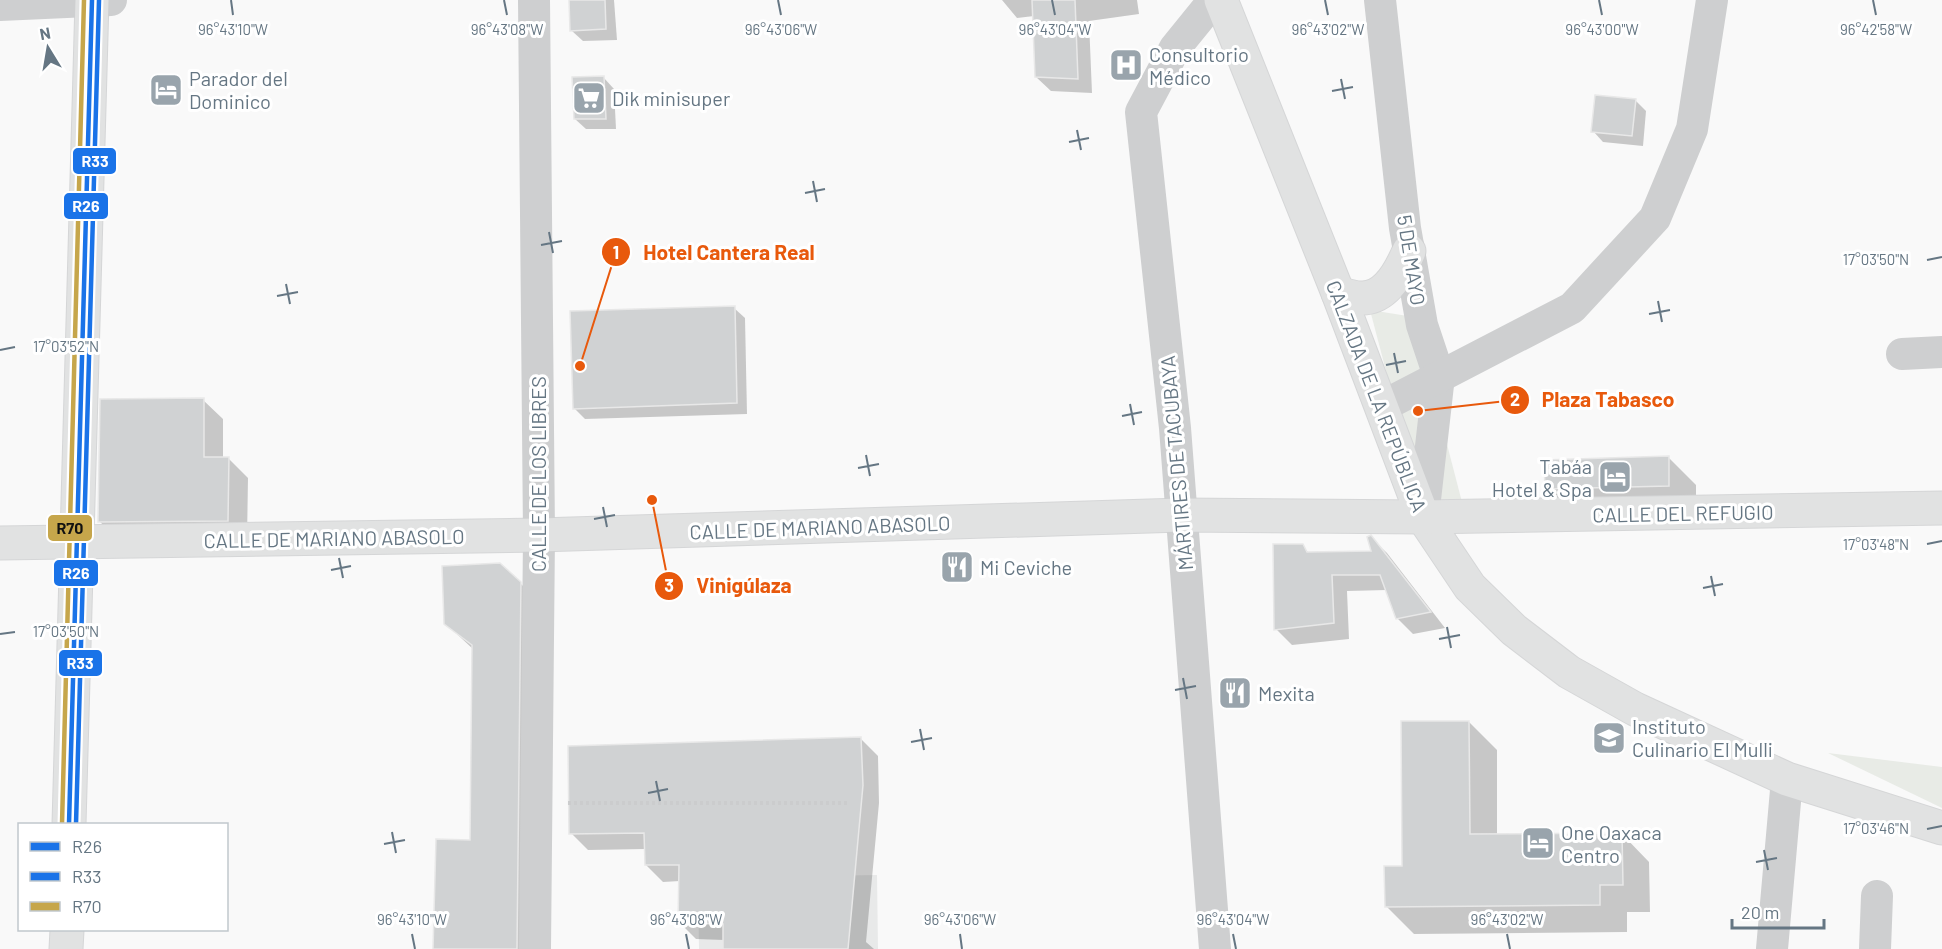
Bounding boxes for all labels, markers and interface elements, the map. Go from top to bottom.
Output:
north arrow [18,18,78,78]
text: 96°43'10"W [198,20,268,38]
text: 96°43'08"W [471,20,543,38]
text: 96°43'06"W [745,20,817,38]
text: 96°43'04"W [1019,20,1091,38]
text: 96°43'02"W [1292,20,1364,38]
text: 96°43'00"W [1565,20,1639,38]
text: 96°42'58"W [1840,20,1912,38]
text: N [38,22,52,43]
place label: Consultorio Médico [1149,42,1249,89]
hospital icon: Consultorio Médico [1108,47,1144,83]
place label: Parador del Dominico [189,66,288,113]
hotel icon: Parador del Dominico [148,72,184,108]
supermarket icon: Dik minisuper [571,80,607,116]
place label: Dik minisuper [612,86,730,110]
line badge: R33 [72,147,117,175]
text: R33 [81,151,109,170]
line badge: R26 [63,192,109,220]
text: R26 [72,196,100,215]
street label: 5 DE MAYO [1393,213,1431,307]
callout: Hotel Cantera Real [601,233,826,272]
text: Hotel Cantera Real [643,239,815,264]
text: 1 [613,241,619,263]
text: 17°03'50"N [1843,250,1909,268]
street label: CALZADA DE LA REPÚBLICA [1322,277,1432,515]
text: 17°03'52"N [33,337,99,355]
street label: MÁRTIRES DE TACUBAYA [1155,355,1197,571]
street label: CALLE DE LOS LIBRES [526,376,550,572]
callout: Plaza Tabasco [1500,380,1687,419]
text: Plaza Tabasco [1542,386,1674,411]
text: 2 [1510,388,1520,410]
place label: Tabáa Hotel & Spa [1492,454,1592,501]
hotel icon: Tabáa Hotel & Spa [1597,459,1633,495]
street label: CALLE DEL REFUGIO [1592,499,1774,527]
street label: CALLE DE MARIANO ABASOLO [689,510,951,544]
line badge: R70 [47,514,93,542]
text: R70 [57,518,83,537]
street label: CALLE DE MARIANO ABASOLO [203,524,465,552]
text: 17°03'48"N [1843,535,1909,553]
restaurant icon: Mi Ceviche [939,549,975,585]
place label: Mi Ceviche [980,555,1072,579]
line badge: R26 [53,559,99,587]
text: R26 [62,563,90,582]
callout: Vinigúlaza [654,567,803,606]
text: Vinigúlaza [696,572,792,597]
text: 3 [664,574,674,596]
text: 17°03'50"N [33,622,99,640]
line badge: R33 [58,649,103,677]
text: R33 [66,653,94,672]
restaurant icon: Mexita [1217,675,1253,711]
place label: Mexita [1258,681,1315,705]
place label: Instituto Culinario El Mulli [1632,714,1773,761]
school or university icon: Instituto Culinario El Mulli [1591,720,1627,756]
text: 17°03'46"N [1843,819,1909,837]
place label: One Oaxaca Centro [1561,820,1662,867]
legend [18,823,228,931]
hotel icon: One Oaxaca Centro [1520,825,1556,861]
text: R26 [72,835,102,857]
text: R33 [72,865,102,887]
scale bar [1732,892,1824,930]
text: R70 [72,895,102,917]
text: 20 m [1741,901,1779,923]
text: 96°43'10"W [377,910,447,928]
text: 96°43'08"W [650,910,722,928]
text: 96°43'06"W [924,910,996,928]
text: 96°43'04"W [1197,910,1269,928]
text: 96°43'02"W [1471,910,1543,928]

